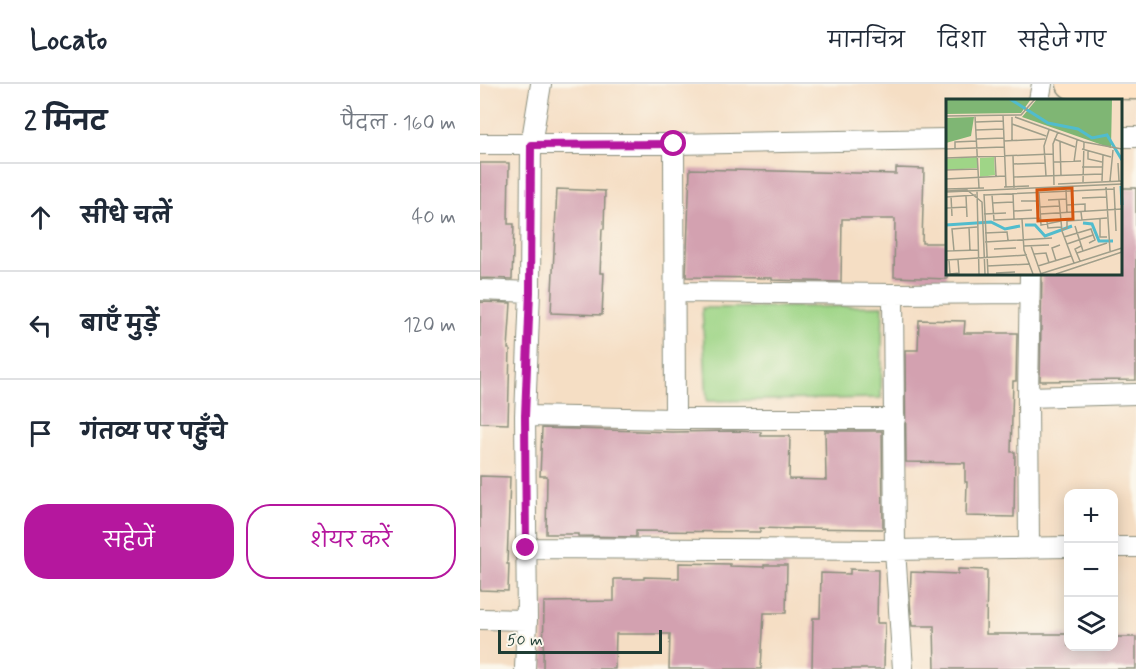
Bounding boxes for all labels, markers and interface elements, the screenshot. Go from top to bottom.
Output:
text: Locato [30,23,107,60]
text: मानचित्र [828,27,905,55]
text: दिशा [938,27,985,55]
text: सहेजे गए [1018,27,1106,55]
inset map [946,99,1121,274]
text: 2 मिनट [24,106,107,140]
text: पैदल · 160 m [341,110,456,137]
route start [660,130,686,156]
icon: ahead [24,201,57,234]
text: सीधे चलें [81,203,171,231]
text: 40 m [412,204,456,231]
icon: left [24,309,57,342]
text: बाएँ मुड़ें [81,311,159,339]
text: 120 m [403,312,456,339]
icon: arrive [24,417,57,450]
text: गंतव्य पर पहुँचे [81,419,227,447]
map controls [1064,489,1118,651]
button: + [1064,489,1118,543]
button: सहेजें [24,504,234,579]
button: शेयर करें [246,504,456,579]
route end [512,534,538,560]
button: − [1064,543,1118,597]
button: layers [1064,597,1118,651]
scale bar [498,627,662,654]
text: 50 m [507,630,543,651]

